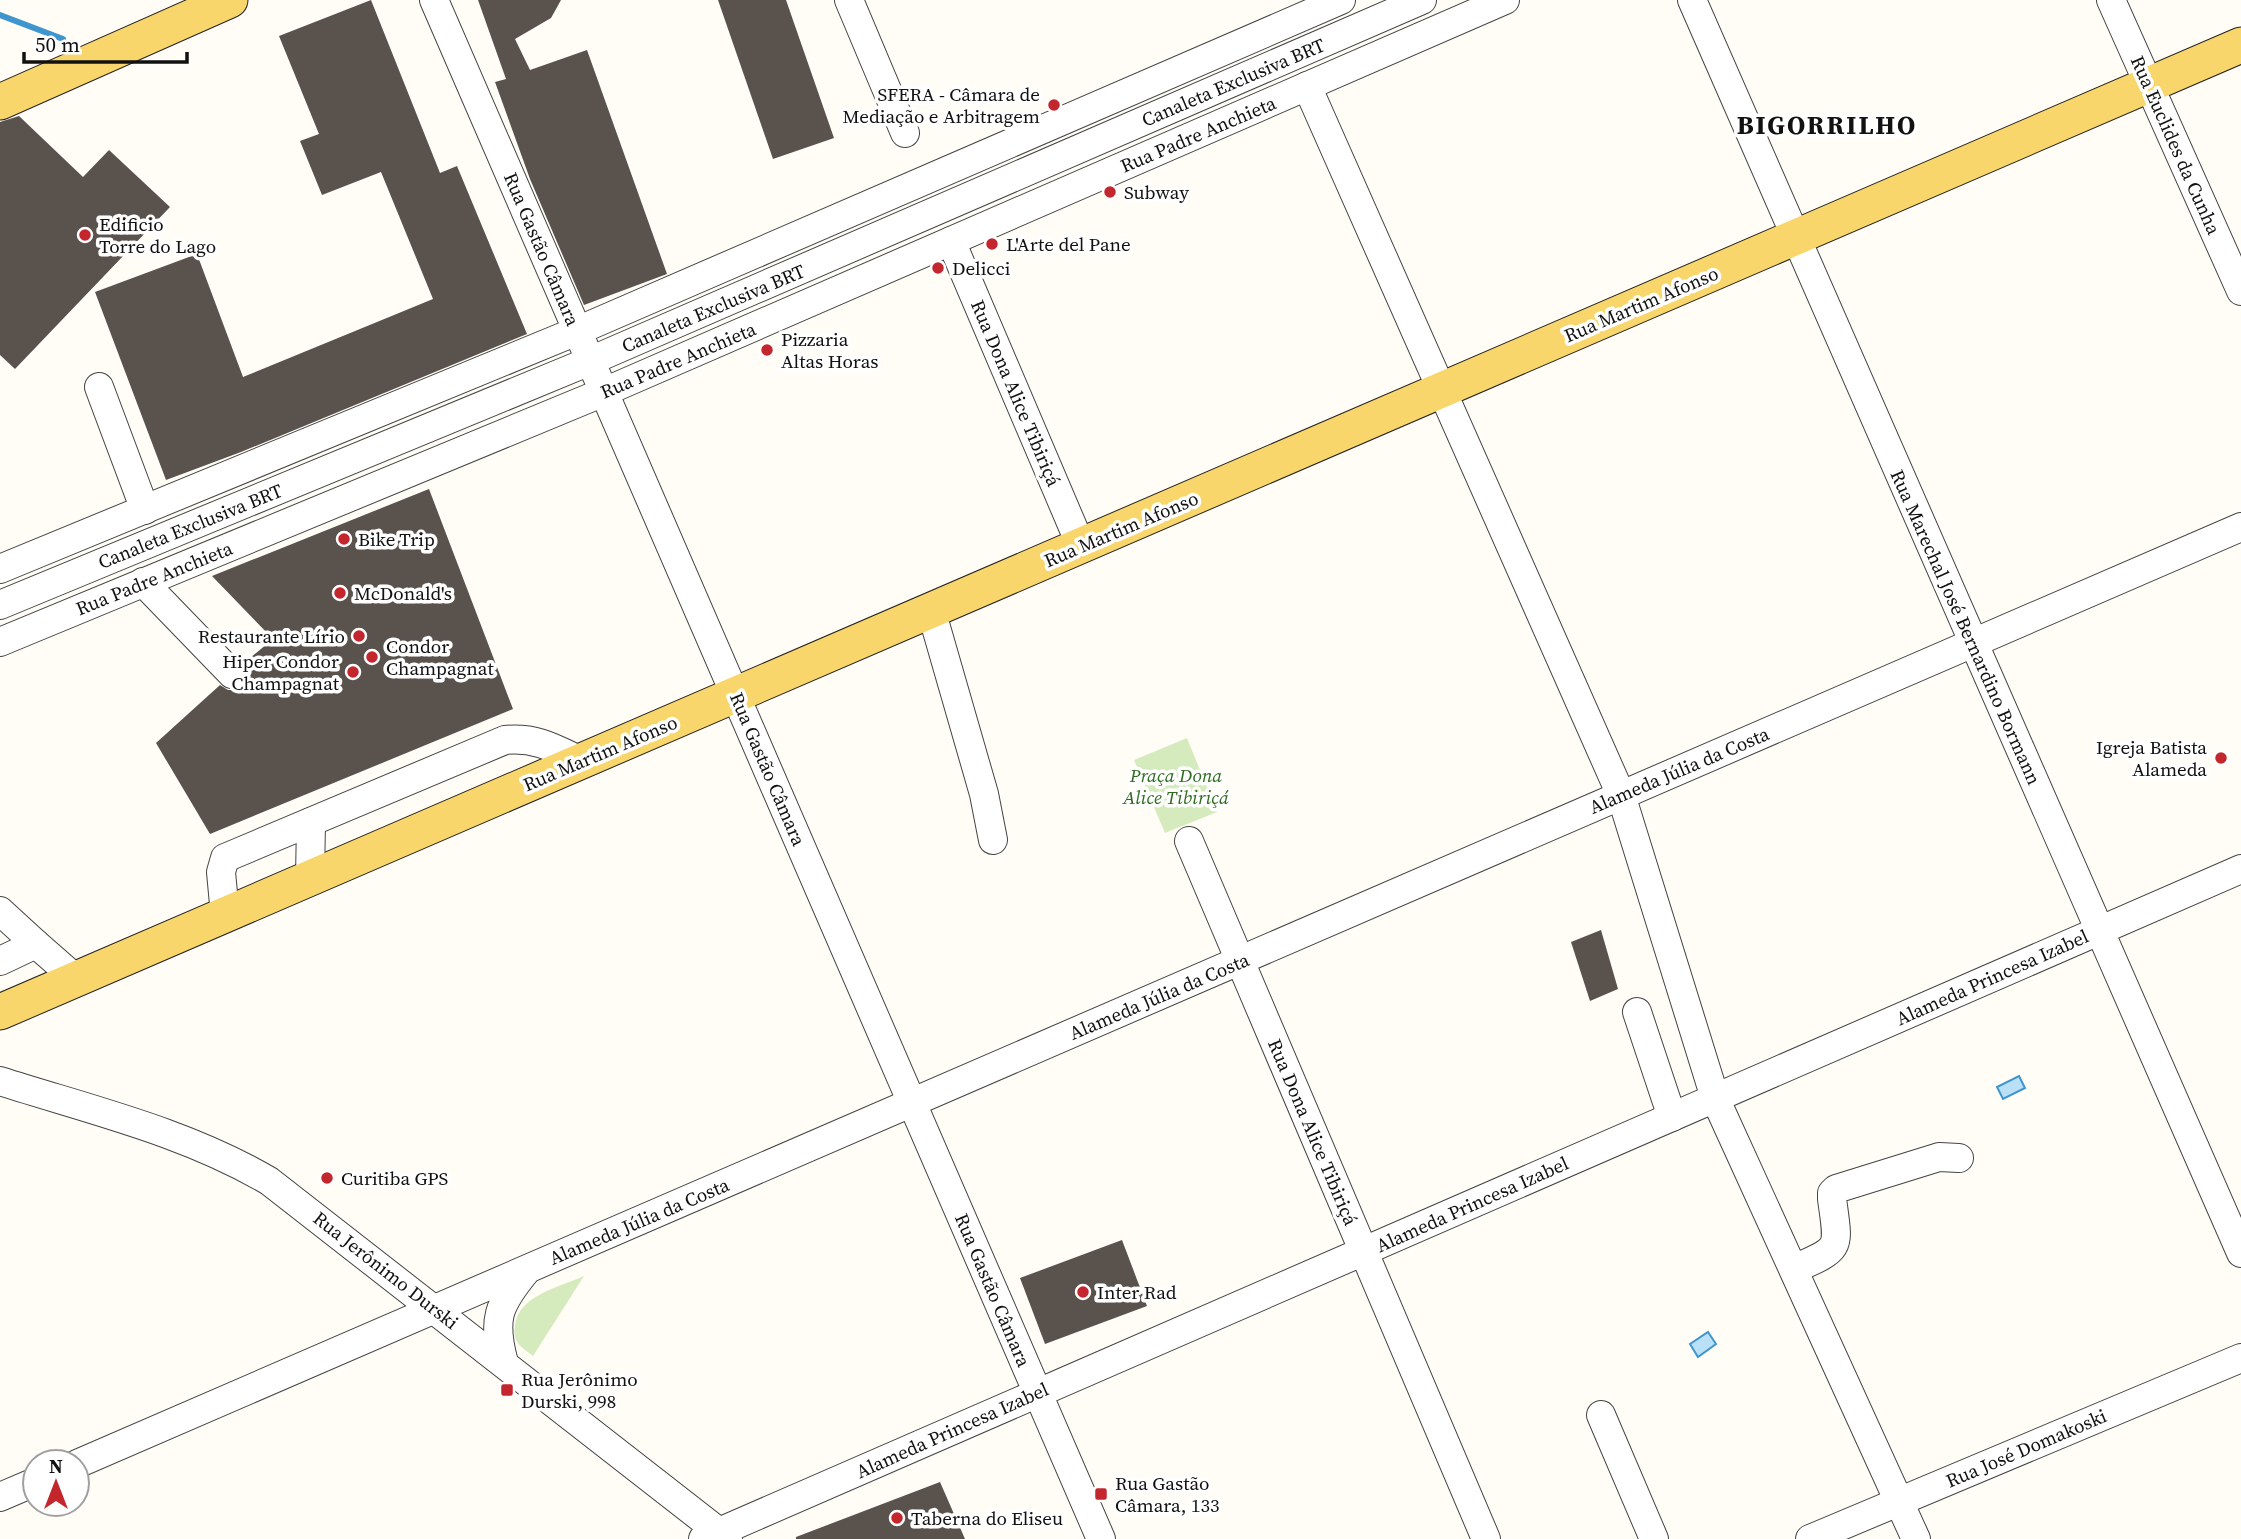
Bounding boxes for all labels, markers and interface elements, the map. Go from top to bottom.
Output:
scale bar [24,21,187,65]
text: 50 m [35,30,80,59]
street label: Canaleta Exclusiva BRT [1137,31,1329,132]
street label: Rua Euclides da Cunha [2125,51,2227,239]
place label: SFERA - Câmara de Mediação e Arbitragem [843,81,1040,129]
street label: Rua Padre Anchieta [1116,89,1280,179]
marker: SFERA - Câmara de Mediação e Arbitragem [1046,97,1062,113]
district label: BIGORRILHO [1737,107,1917,143]
street label: Rua Gastão Câmara [498,168,586,330]
place label: Subway [1124,179,1189,205]
marker: Subway [1102,184,1118,200]
place label: Edificio Torre do Lago [99,211,216,259]
marker: Edificio Torre do Lago [77,227,93,243]
place label: L'Arte del Pane [1006,231,1131,257]
marker: L'Arte del Pane [984,236,1000,252]
place label: Delicci [952,255,1011,281]
street label: Canaleta Exclusiva BRT [617,257,809,358]
marker: Delicci [930,260,946,276]
street label: Rua Martim Afonso [1560,260,1722,348]
street label: Rua Dona Alice Tibiriçá [965,296,1067,491]
street label: Rua Padre Anchieta [596,315,760,405]
place label: Pizzaria Altas Horas [781,326,879,374]
marker: Pizzaria Altas Horas [759,342,775,358]
street label: Rua Marechal José Bernardino Bormann [1884,465,2048,789]
street label: Canaleta Exclusiva BRT [94,477,287,575]
street label: Rua Martim Afonso [1040,485,1202,573]
place label: Bike Trip [358,526,435,552]
marker: Bike Trip [336,531,352,547]
street label: Rua Padre Anchieta [72,535,236,621]
place label: McDonald's [354,580,452,606]
marker: McDonald's [332,585,348,601]
place label: Restaurante Lírio [198,623,345,649]
marker: Restaurante Lírio [351,628,367,644]
place label: Condor Champagnat [386,633,494,681]
place label: Hiper Condor Champagnat [222,648,340,696]
marker: Condor Champagnat [364,649,380,665]
marker: Hiper Condor Champagnat [345,664,361,680]
street label: Rua Gastão Câmara [724,688,812,850]
street label: Rua Martim Afonso [519,709,681,797]
street label: Alameda Júlia da Costa [1585,720,1773,820]
place label: Igreja Batista Alameda [2096,734,2207,782]
marker: Igreja Batista Alameda [2213,750,2229,766]
park label: Praça Dona Alice Tibiriçá [1122,762,1229,810]
street label: Alameda Princesa Izabel [1892,923,2093,1031]
street label: Alameda Júlia da Costa [1065,946,1253,1046]
street label: Rua Dona Alice Tibiriçá [1262,1035,1364,1230]
street label: Alameda Princesa Izabel [1372,1150,1573,1258]
place label: Curitiba GPS [341,1165,448,1191]
marker: Curitiba GPS [319,1170,335,1186]
street label: Alameda Júlia da Costa [545,1171,733,1271]
street label: Rua Jerônimo Durski [308,1205,464,1335]
street label: Rua Gastão Câmara [949,1209,1037,1371]
place label: Inter Rad [1097,1279,1177,1305]
marker: Inter Rad [1075,1284,1091,1300]
place label: Rua Jerônimo Durski, 998 [521,1366,638,1414]
street label: Alameda Princesa Izabel [852,1376,1053,1484]
marker: Rua Jerônimo Durski, 998 [499,1382,515,1398]
street label: Rua José Domakoski [1942,1402,2111,1494]
north arrow [21,1448,91,1518]
text: N [49,1453,63,1479]
place label: Rua Gastão Câmara, 133 [1115,1470,1219,1518]
marker: Rua Gastão Câmara, 133 [1093,1486,1109,1502]
place label: Taberna do Eliseu [911,1505,1063,1531]
marker: Taberna do Eliseu [889,1510,905,1526]

